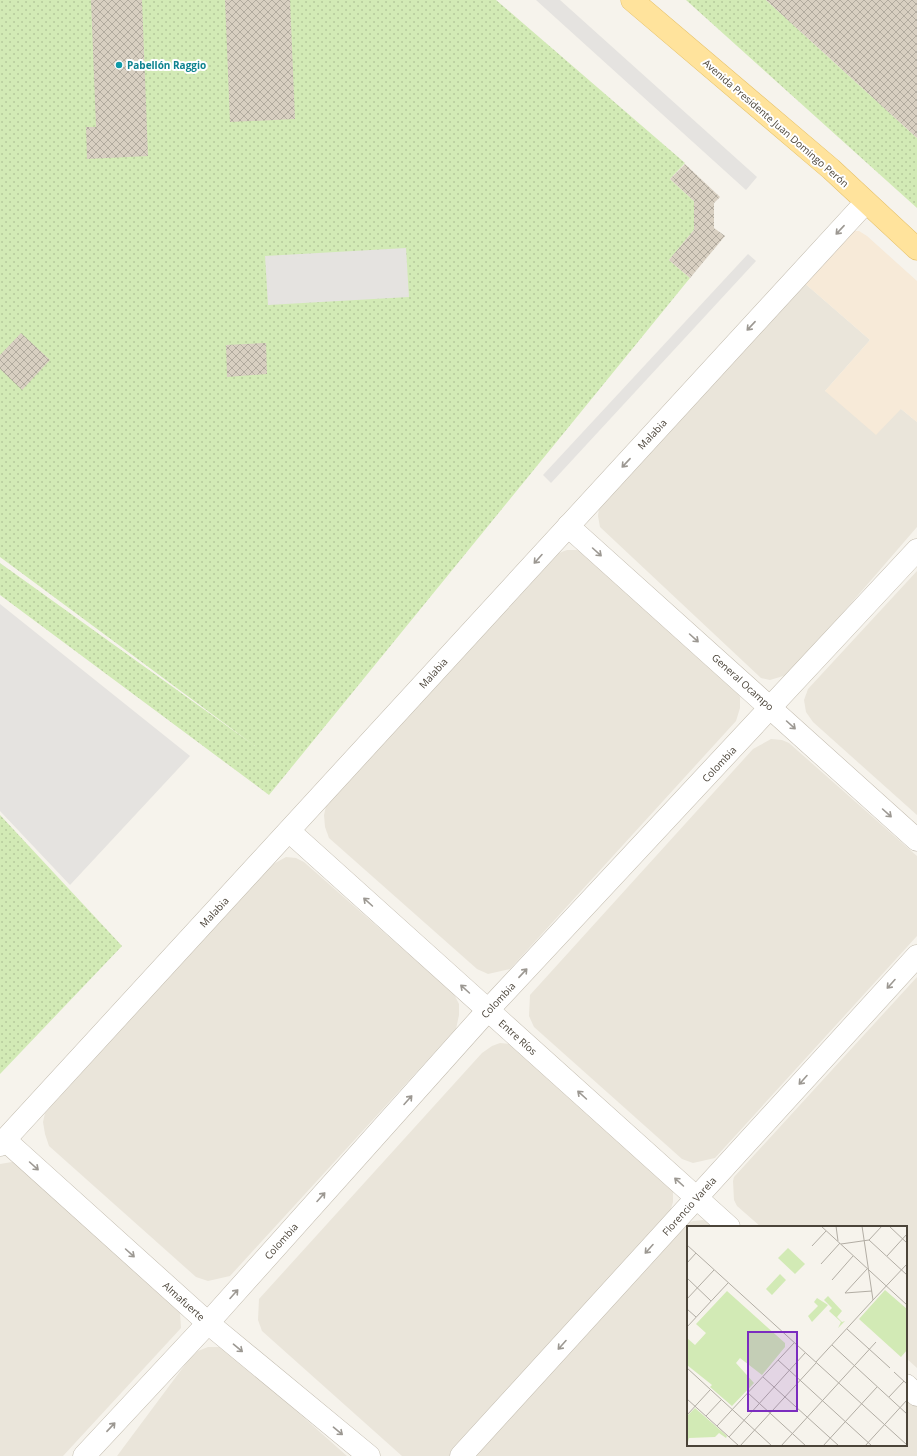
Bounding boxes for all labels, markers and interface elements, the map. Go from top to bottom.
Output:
street label: Avenida Presidente Juan Domingo Perón [700,56,852,190]
place label: Pabellón Raggio [127,58,206,72]
marker: Pabellón Raggio [114,60,124,70]
one-way arrow [835,225,844,235]
one-way arrow [747,321,756,331]
street label: Malabia [634,416,670,452]
one-way arrow [621,458,630,468]
one-way arrow [591,547,601,556]
one-way arrow [534,553,543,563]
one-way arrow [688,634,699,643]
street label: General Ocampo [709,650,777,714]
street label: Malabia [415,655,451,691]
one-way arrow [785,720,795,729]
street label: Colombia [699,743,739,785]
one-way arrow [882,808,892,817]
street label: Malabia [196,894,232,930]
one-way arrow [364,898,374,907]
one-way arrow [518,968,528,978]
street label: Colombia [478,979,518,1021]
one-way arrow [886,979,895,990]
one-way arrow [460,984,470,994]
street label: Entre Ríos [496,1016,540,1058]
one-way arrow [799,1075,808,1085]
one-way arrow [577,1090,587,1100]
one-way arrow [403,1095,412,1106]
one-way arrow [28,1161,39,1170]
street label: Florencio Varela [659,1174,719,1238]
one-way arrow [673,1178,684,1187]
one-way arrow [316,1192,325,1202]
street label: Colombia [261,1220,301,1262]
inset map [687,1226,907,1446]
one-way arrow [645,1244,654,1254]
one-way arrow [125,1248,135,1258]
street label: Almafuerte [160,1278,208,1324]
one-way arrow [229,1289,239,1299]
one-way arrow [557,1340,567,1350]
one-way arrow [233,1343,243,1352]
one-way arrow [106,1422,115,1433]
one-way arrow [333,1426,344,1435]

